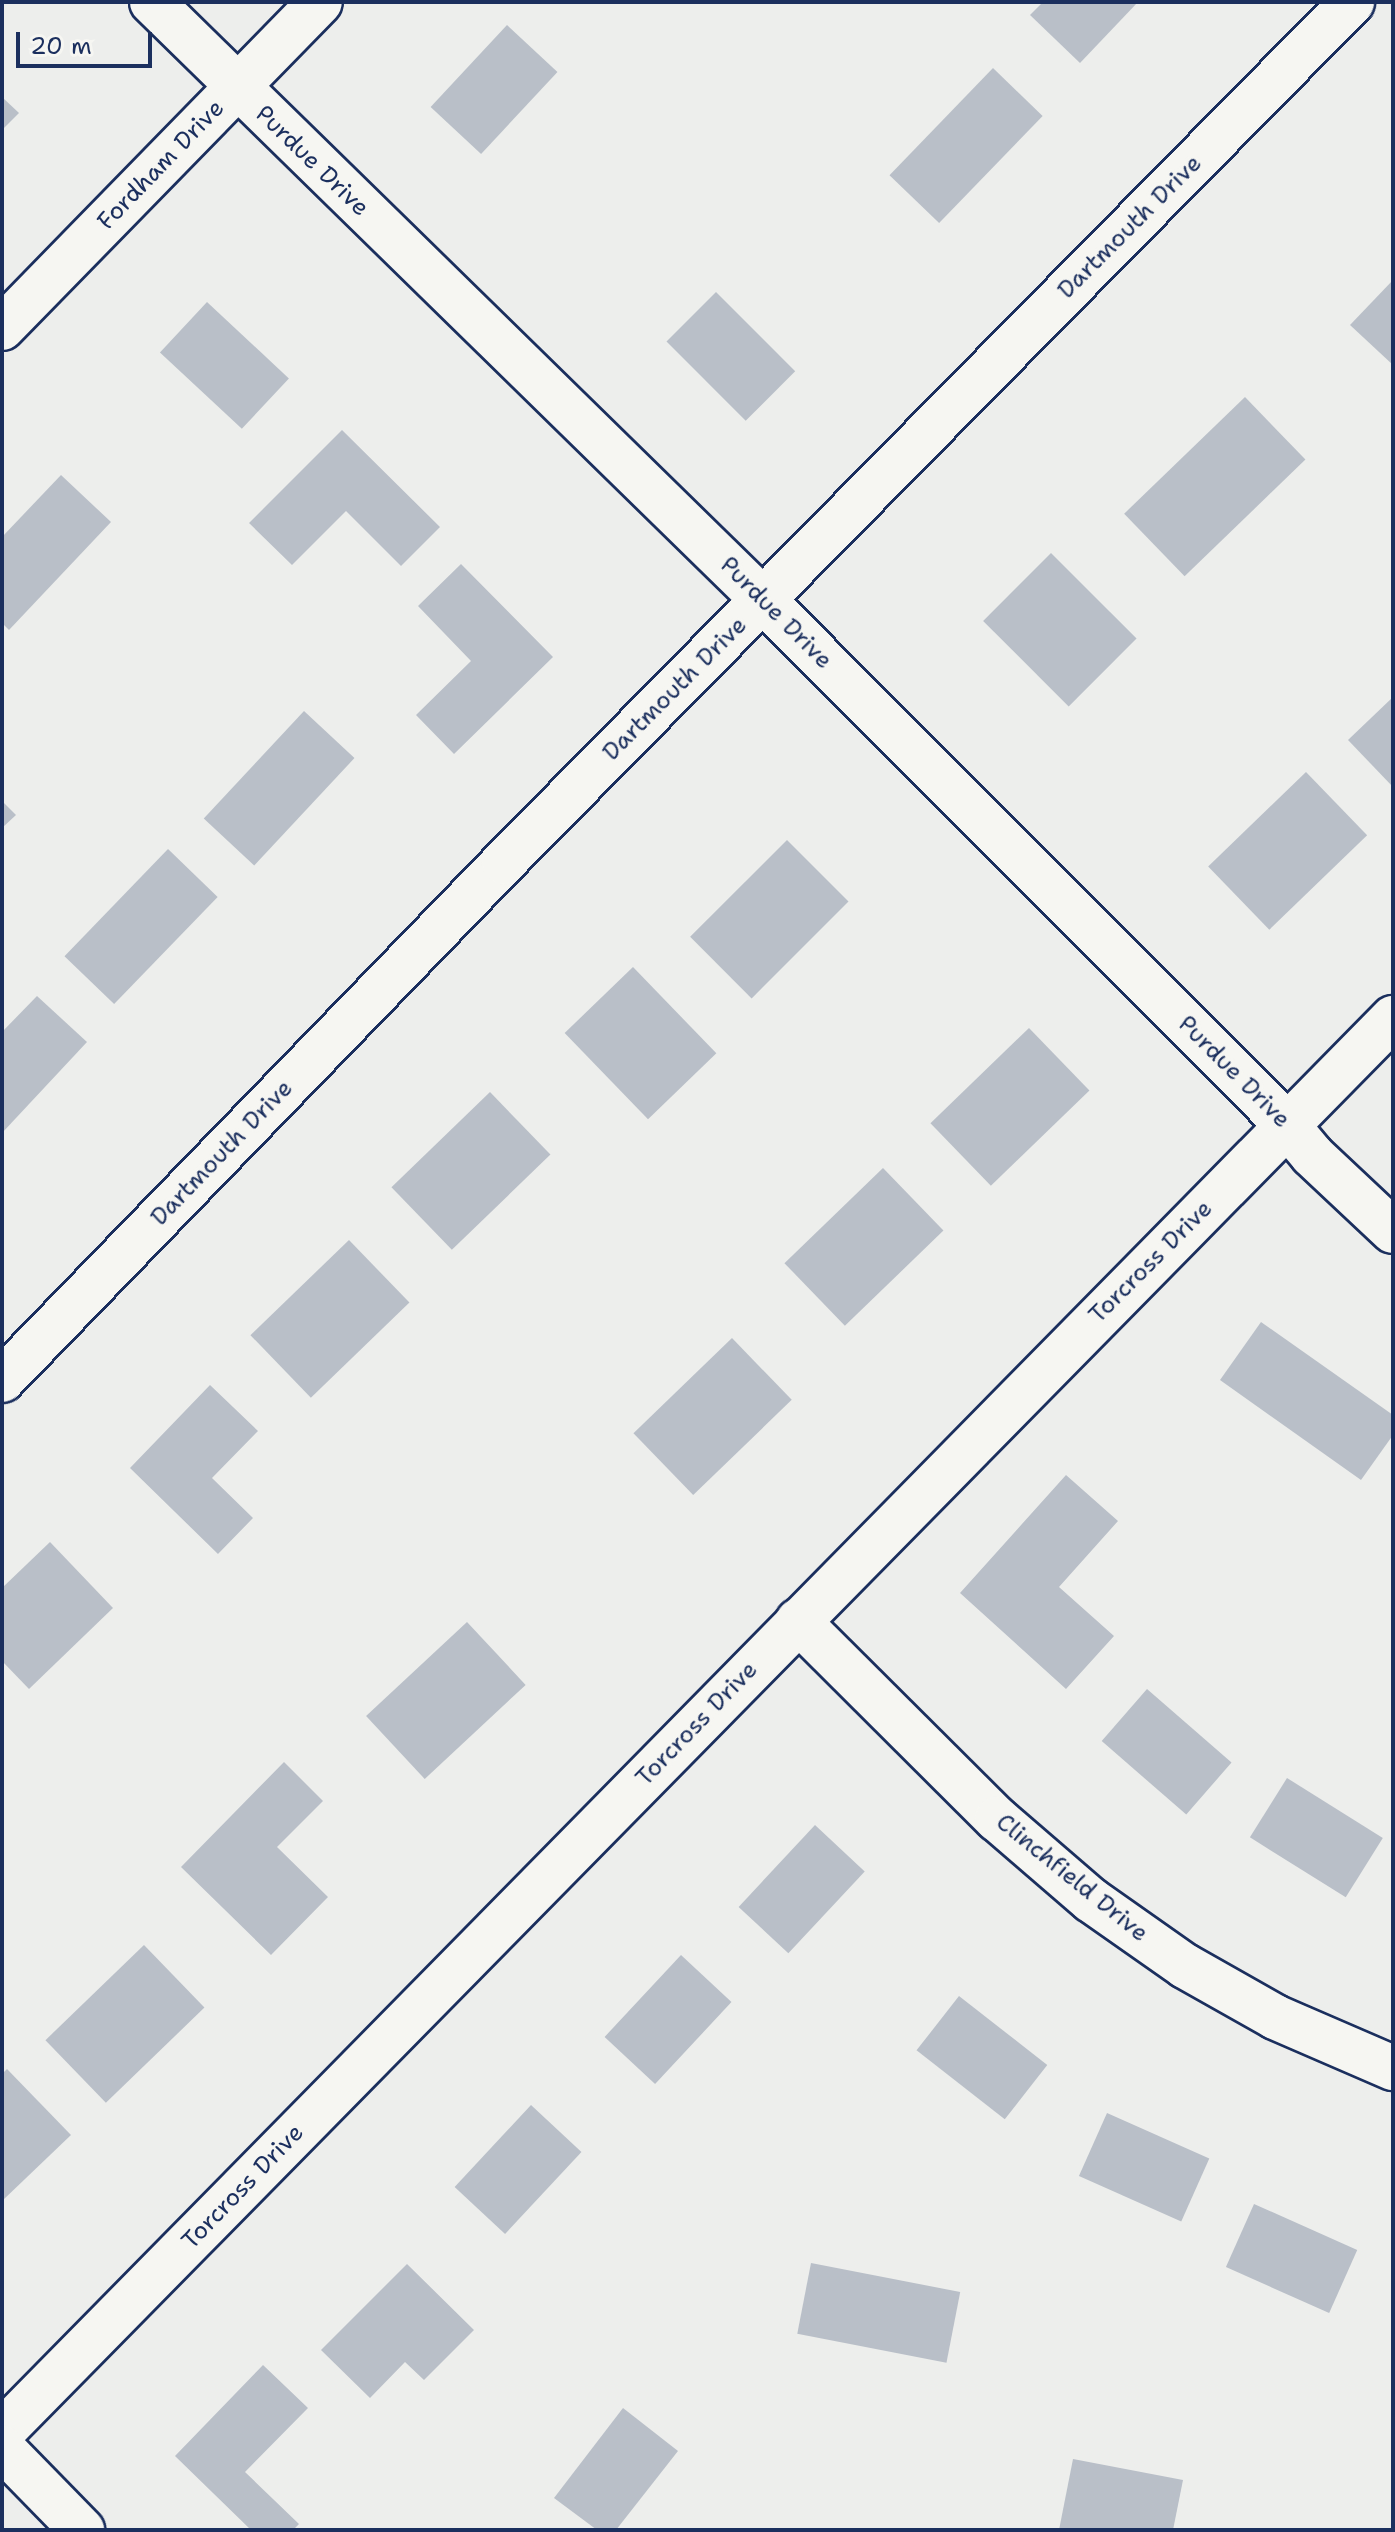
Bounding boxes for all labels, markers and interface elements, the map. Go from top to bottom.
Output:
scale bar [20,16,156,66]
text: 20 m [30,30,92,62]
street label: Fordham Drive [92,94,230,236]
street label: Purdue Drive [249,100,375,222]
street label: Dartmouth Drive [1052,149,1208,305]
street label: Purdue Drive [714,551,838,675]
street label: Dartmouth Drive [597,611,753,767]
street label: Purdue Drive [1172,1010,1296,1134]
street label: Dartmouth Drive [145,1074,299,1232]
street label: Torcross Drive [1083,1194,1219,1330]
street label: Torcross Drive [630,1656,764,1792]
street label: Clinchfield Drive [990,1808,1154,1948]
street label: Torcross Drive [176,2119,310,2255]

